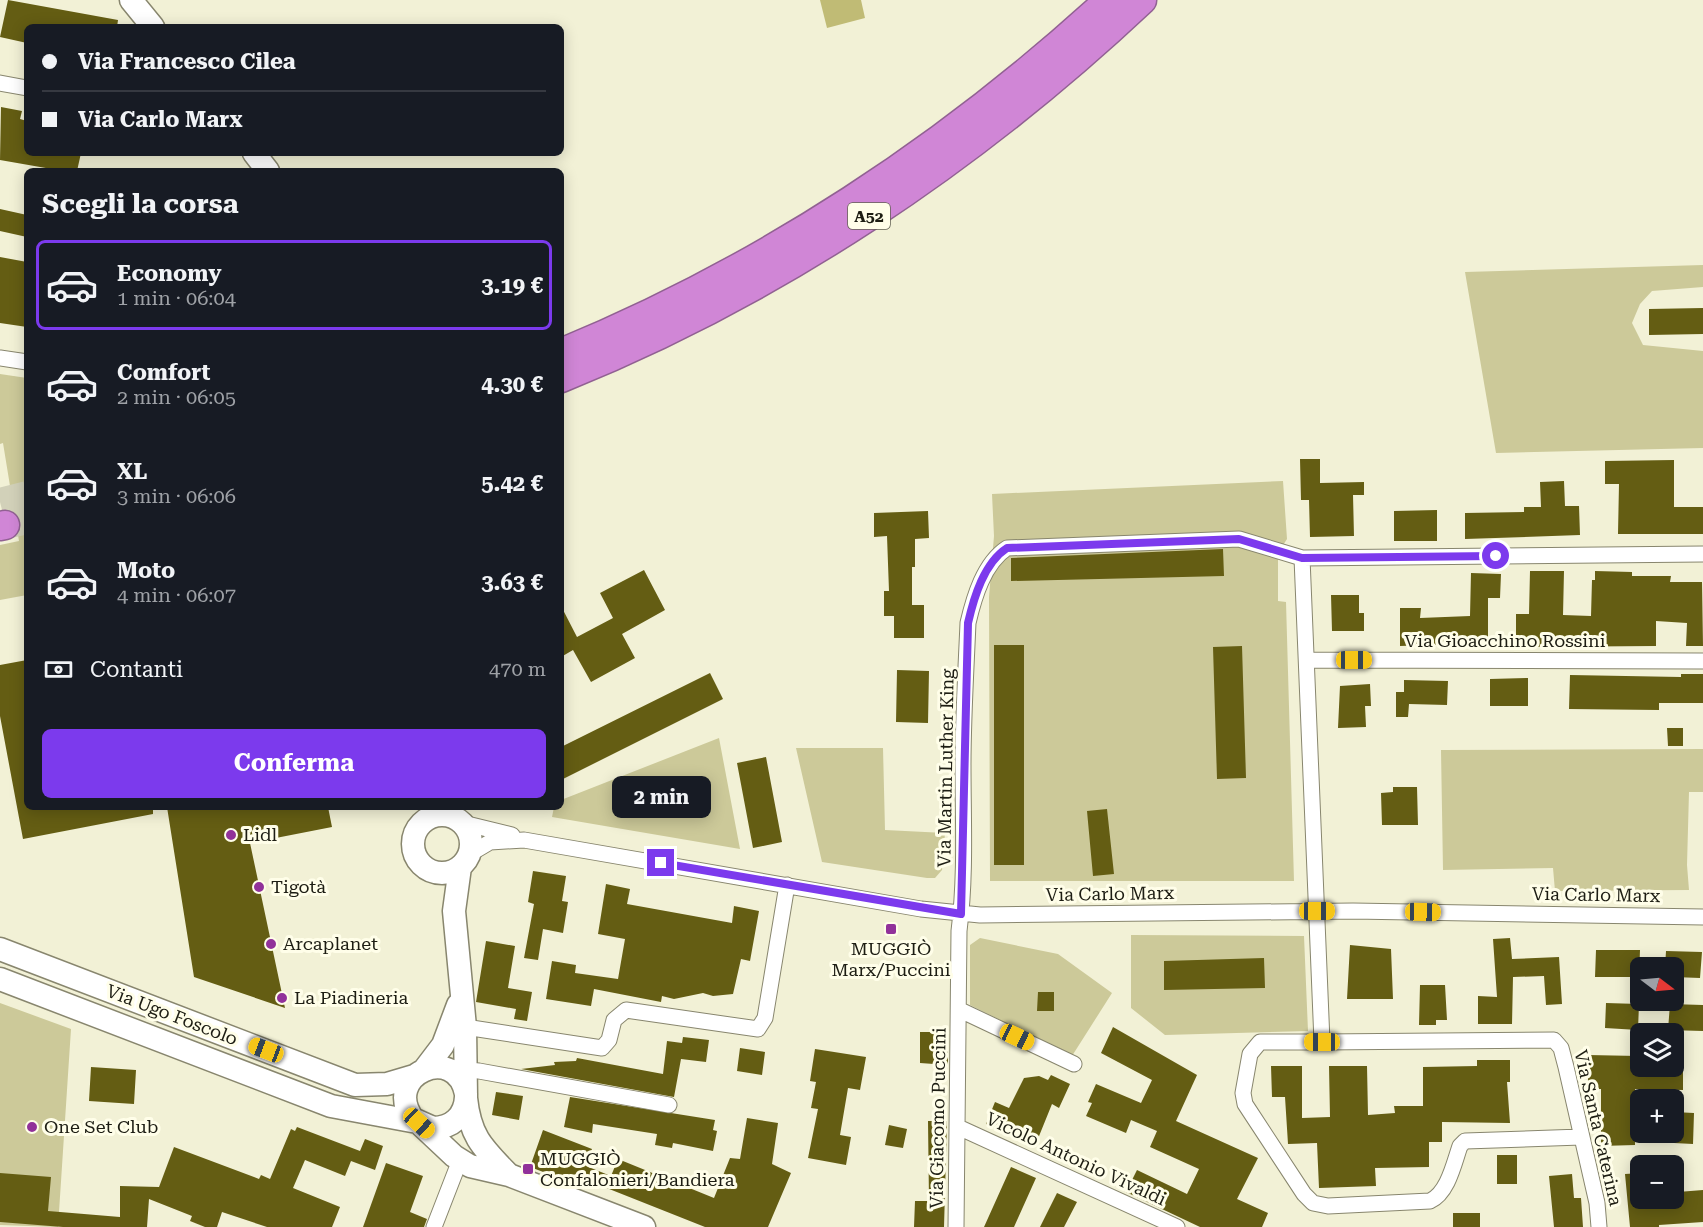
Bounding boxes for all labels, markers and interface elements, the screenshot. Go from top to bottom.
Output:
text: Via Francesco Cilea [78,49,296,74]
text: Via Carlo Marx [78,107,242,132]
text: Scegli la corsa [42,188,239,220]
road number: A52 [848,203,890,229]
icon: car [45,258,99,312]
text: Economy [117,261,221,286]
text: 3.19 € [481,273,543,298]
text: 1 min · 06:04 [117,286,236,310]
icon: car [45,357,99,411]
text: Comfort [117,360,210,385]
text: 4.30 € [481,372,543,397]
text: 2 min · 06:05 [117,385,236,409]
icon: car [45,456,99,510]
text: XL [117,459,147,484]
text: 5.42 € [481,471,543,496]
text: 3 min · 06:06 [117,484,236,508]
route start [1482,542,1509,569]
icon: car [45,555,99,609]
text: Moto [117,558,175,583]
text: 3.63 € [481,570,543,595]
text: 4 min · 06:07 [117,583,236,607]
street label: Via Gioacchino Rossini [1405,630,1606,651]
car [1336,651,1372,669]
icon: cash [42,653,75,686]
text: Contanti [90,657,183,682]
text: 470 m [489,657,546,681]
street label: Via Martin Luther King [933,668,958,868]
button: Conferma [42,729,546,798]
callout: 2 min [612,776,710,818]
text: 2 min [634,785,689,809]
place label: Lidl [243,824,277,845]
marker: Lidl [224,828,238,842]
route end [647,849,674,876]
place label: Tigotà [271,876,326,897]
marker: Tigotà [252,880,266,894]
street label: Via Carlo Marx [1046,882,1175,905]
street label: Via Carlo Marx [1532,883,1661,906]
car [1299,902,1335,920]
car [1405,903,1441,921]
marker: MUGGIÒ Marx/Puccini [884,922,898,936]
place label: Arcaplanet [283,933,378,954]
marker: Arcaplanet [264,937,278,951]
place label: MUGGIÒ Marx/Puccini [831,938,951,980]
north arrow [1630,957,1684,1011]
map controls [1630,957,1684,1209]
street label: Via Ugo Foscolo [104,980,241,1049]
place label: La Piadineria [294,987,408,1008]
marker: La Piadineria [275,991,289,1005]
car [997,1021,1037,1053]
button: layers [1630,1023,1684,1077]
street label: Via Giacomo Puccini [925,1027,950,1209]
car [1304,1033,1340,1051]
car [246,1035,286,1065]
street label: Via Santa Caterina [1570,1048,1627,1208]
button: + [1630,1089,1684,1143]
car [400,1104,438,1142]
street label: Vicolo Antonio Vivaldi [983,1108,1170,1210]
place label: One Set Club [44,1116,158,1137]
marker: One Set Club [25,1120,39,1134]
place label: MUGGIÒ Confalonieri/Bandiera [540,1148,735,1190]
button: − [1630,1155,1684,1209]
marker: MUGGIÒ Confalonieri/Bandiera [521,1162,535,1176]

